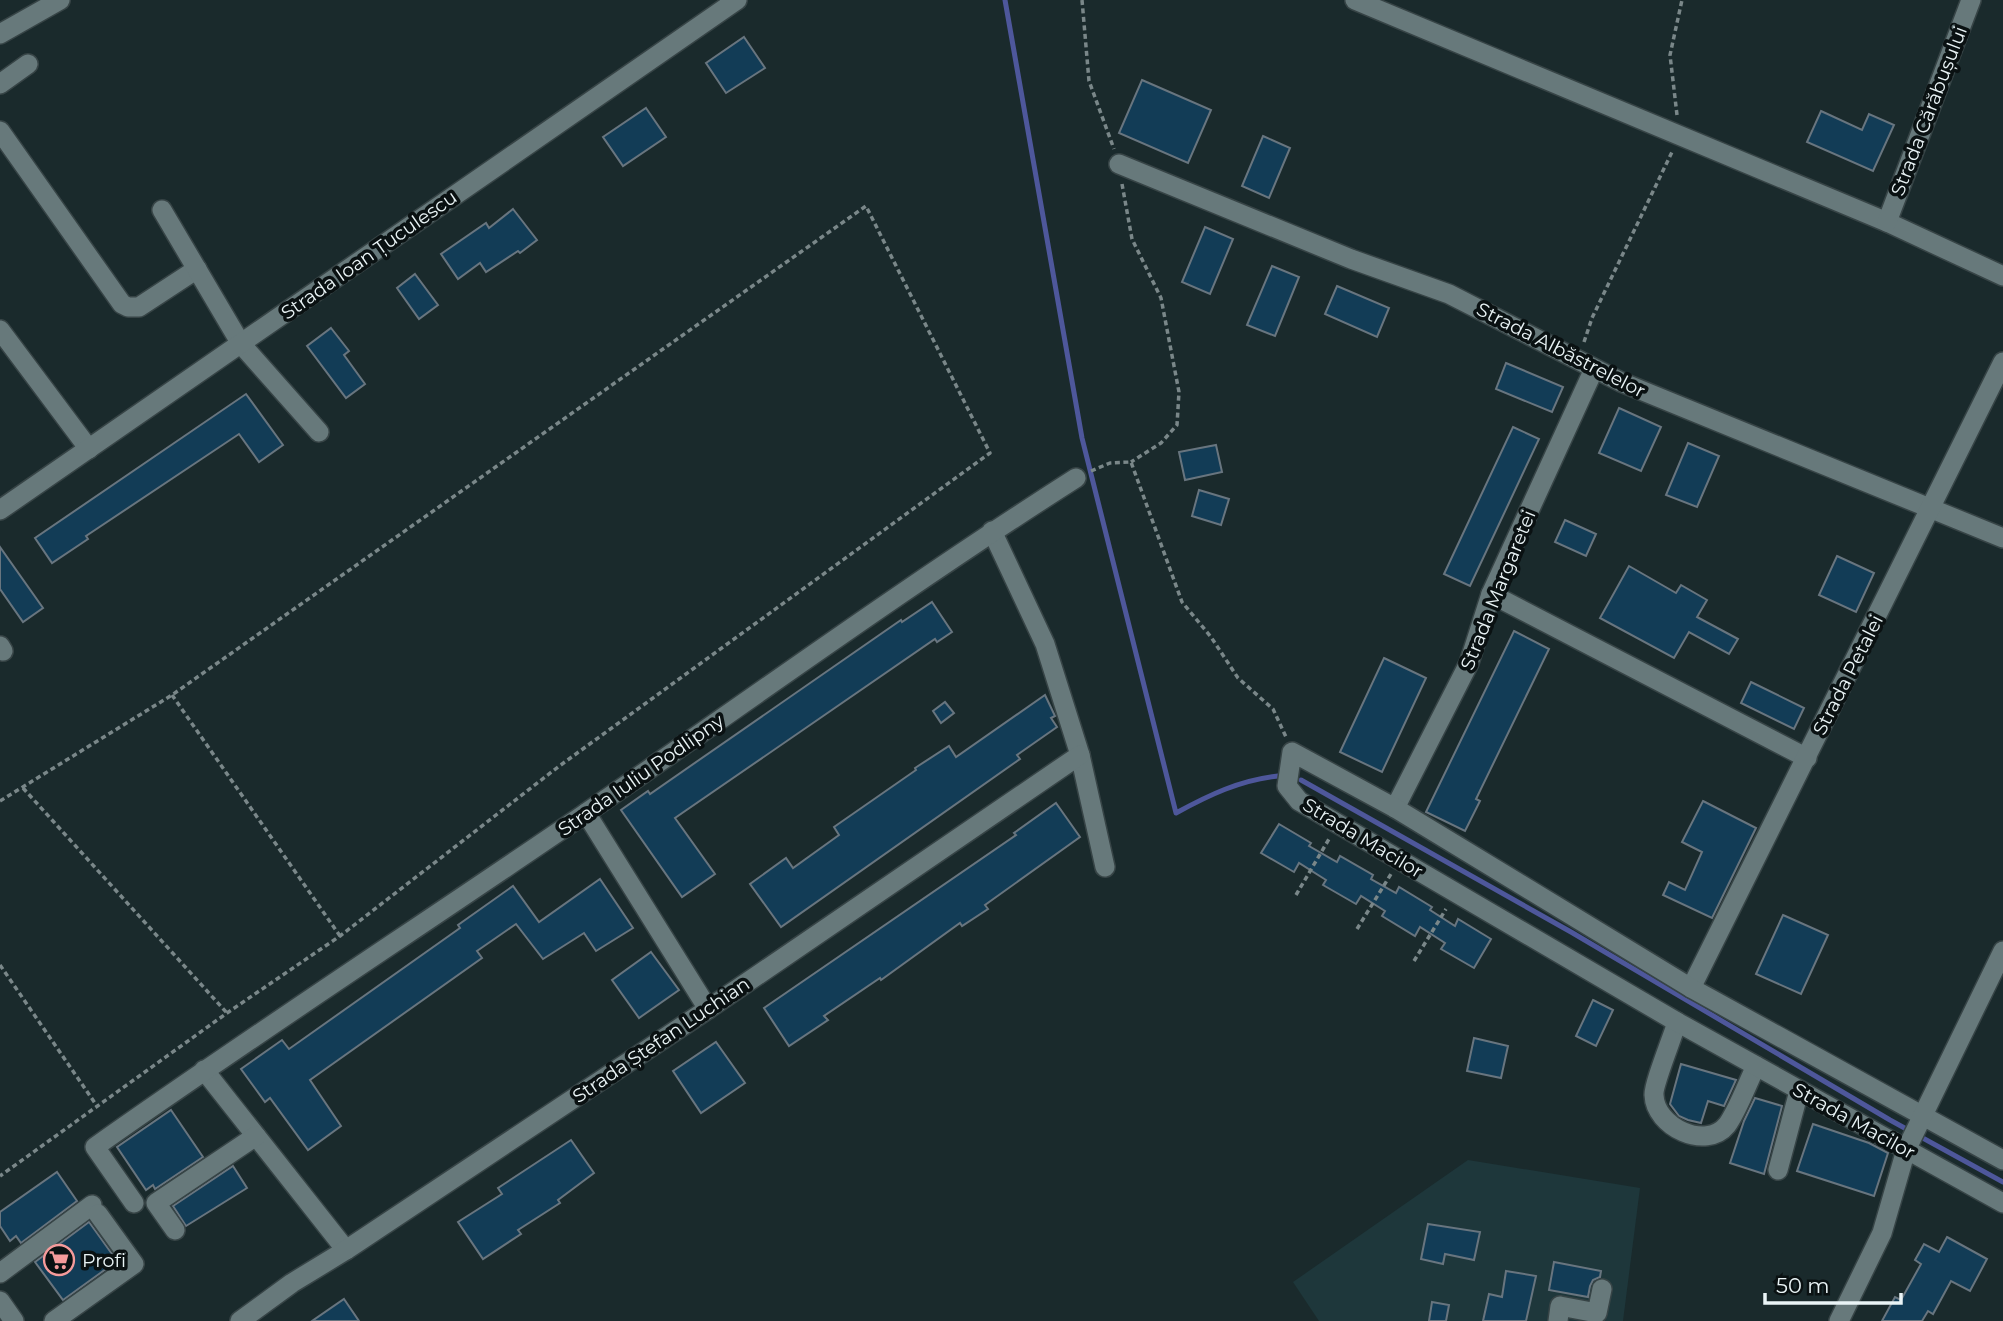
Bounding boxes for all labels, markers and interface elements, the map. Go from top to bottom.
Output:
street label: Strada Cărăbușului [1886,23,1973,199]
street label: Strada Ioan Țuculescu [277,186,462,325]
street label: Strada Albăstrelelor [1473,297,1649,403]
street label: Strada Margaretei [1455,507,1541,673]
street label: Strada Petalei [1808,611,1888,739]
street label: Strada Iuliu Podlipny [554,709,729,841]
street label: Strada Macilor [1299,793,1427,883]
street label: Strada Ștefan Luchian [568,972,755,1109]
street label: Strada Macilor [1789,1078,1919,1164]
supermarket icon: Profi [42,1243,76,1277]
place label: Profi [82,1249,126,1272]
scale bar [1765,1262,1902,1306]
text: 50 m [1776,1273,1830,1298]

